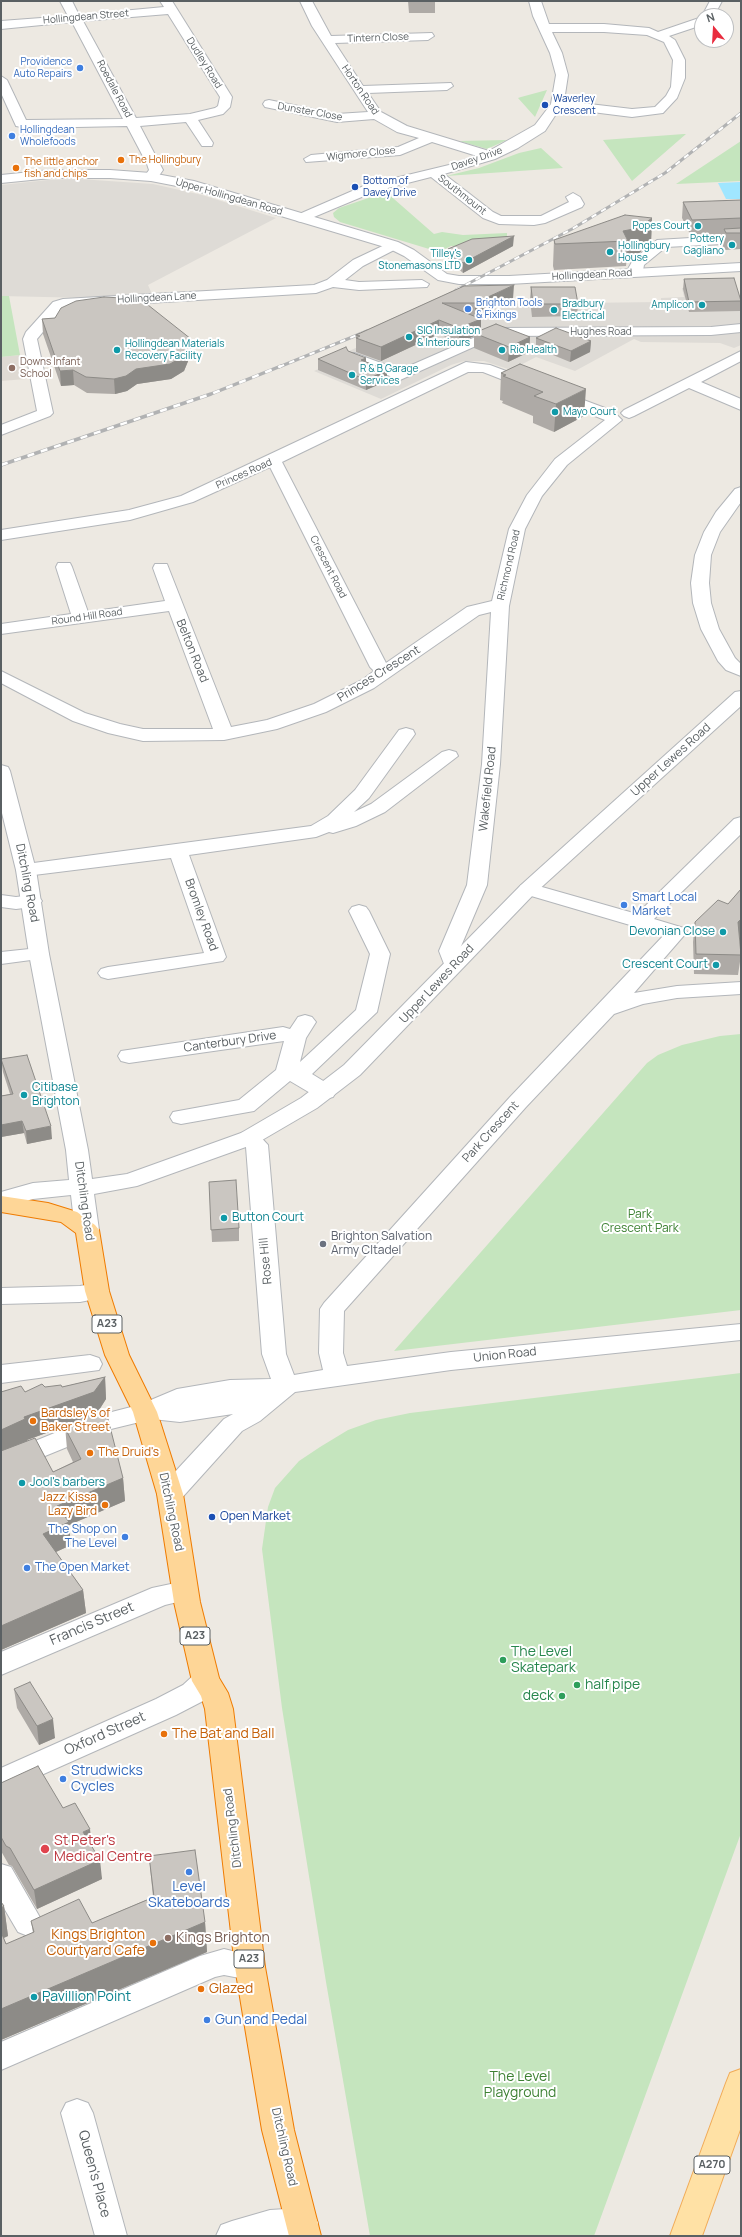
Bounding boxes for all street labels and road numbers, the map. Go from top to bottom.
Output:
street label: Hollingdean Street [43,7,129,27]
street label: Tintern Close [347,31,409,45]
street label: Dudley Road [184,35,224,91]
street label: Roedale Road [94,58,134,120]
street label: Horton Road [339,63,381,117]
street label: Dunster Close [277,100,343,124]
street label: Wigmore Close [326,144,396,164]
street label: Davey Drive [450,145,504,173]
street label: Southmount [435,172,489,218]
street label: Upper Hollingdean Road [174,176,284,218]
street label: Hollingdean Road [551,267,633,283]
street label: Hollingdean Lane [117,290,197,306]
street label: Hughes Road [570,326,632,338]
street label: Princes Road [214,456,274,492]
street label: Richmond Road [495,529,523,601]
street label: Crescent Road [307,534,349,600]
street label: Round Hill Road [51,606,123,628]
street label: Belton Road [173,617,211,685]
street label: Princes Crescent [335,643,423,705]
street label: Upper Lewes Road [628,720,714,800]
street label: Wakefield Road [476,746,500,832]
street label: Ditchling Road [12,842,42,924]
street label: Bromley Road [181,877,221,953]
street label: Upper Lewes Road [397,942,477,1026]
street label: Canterbury Drive [183,1028,277,1056]
street label: Park Crescent [460,1098,522,1166]
street label: Ditchling Road [71,1160,97,1242]
street label: Rose Hill [257,1237,275,1285]
road number: A23 [92,1315,122,1333]
street label: Union Road [473,1345,537,1365]
street label: Ditchling Road [156,1471,186,1553]
street label: Francis Street [47,1599,137,1649]
road number: A23 [180,1627,210,1645]
street label: Oxford Street [62,1709,148,1759]
street label: Ditchling Road [221,1787,245,1869]
road number: A23 [234,1950,264,1968]
street label: Ditchling Road [268,2106,300,2188]
street label: Queen's Place [74,2129,114,2219]
road number: A270 [694,2156,730,2174]

